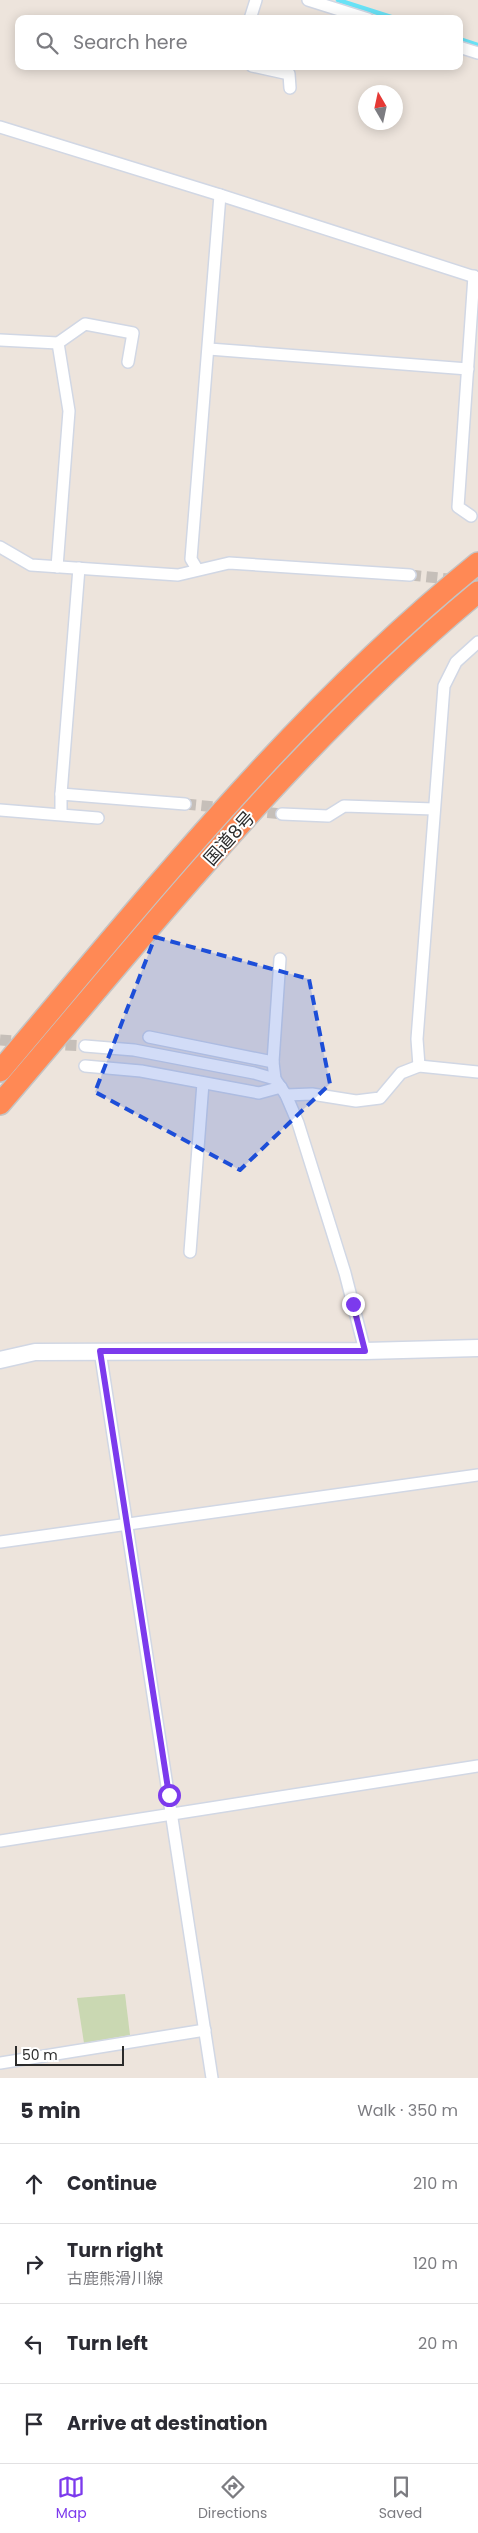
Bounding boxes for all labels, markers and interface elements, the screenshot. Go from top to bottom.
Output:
search box [15,15,463,70]
icon: search [33,29,61,57]
text: Search here [73,29,187,56]
north arrow [358,85,403,130]
street label: 国道8号 [198,805,260,871]
route end [342,1293,365,1316]
route start [158,1784,181,1807]
scale bar [15,2043,124,2066]
text: 50 m [22,2045,58,2065]
text: 5 min [20,2096,81,2125]
text: Walk · 350 m [357,2099,458,2122]
icon: ahead [20,2170,48,2198]
text: Continue [67,2170,157,2197]
text: 210 m [413,2172,458,2195]
text: Turn right [67,2237,163,2264]
icon: right [20,2250,48,2278]
text: 120 m [413,2252,458,2275]
text: 古鹿熊滑川線 [67,2267,163,2290]
icon: left [20,2330,48,2358]
text: Turn left [67,2330,148,2357]
text: 20 m [418,2332,458,2355]
icon: arrive [20,2410,48,2438]
text: Arrive at destination [67,2410,268,2437]
tab: Map [56,2473,87,2524]
tab: Directions [198,2473,267,2524]
tab: Saved [379,2473,422,2524]

